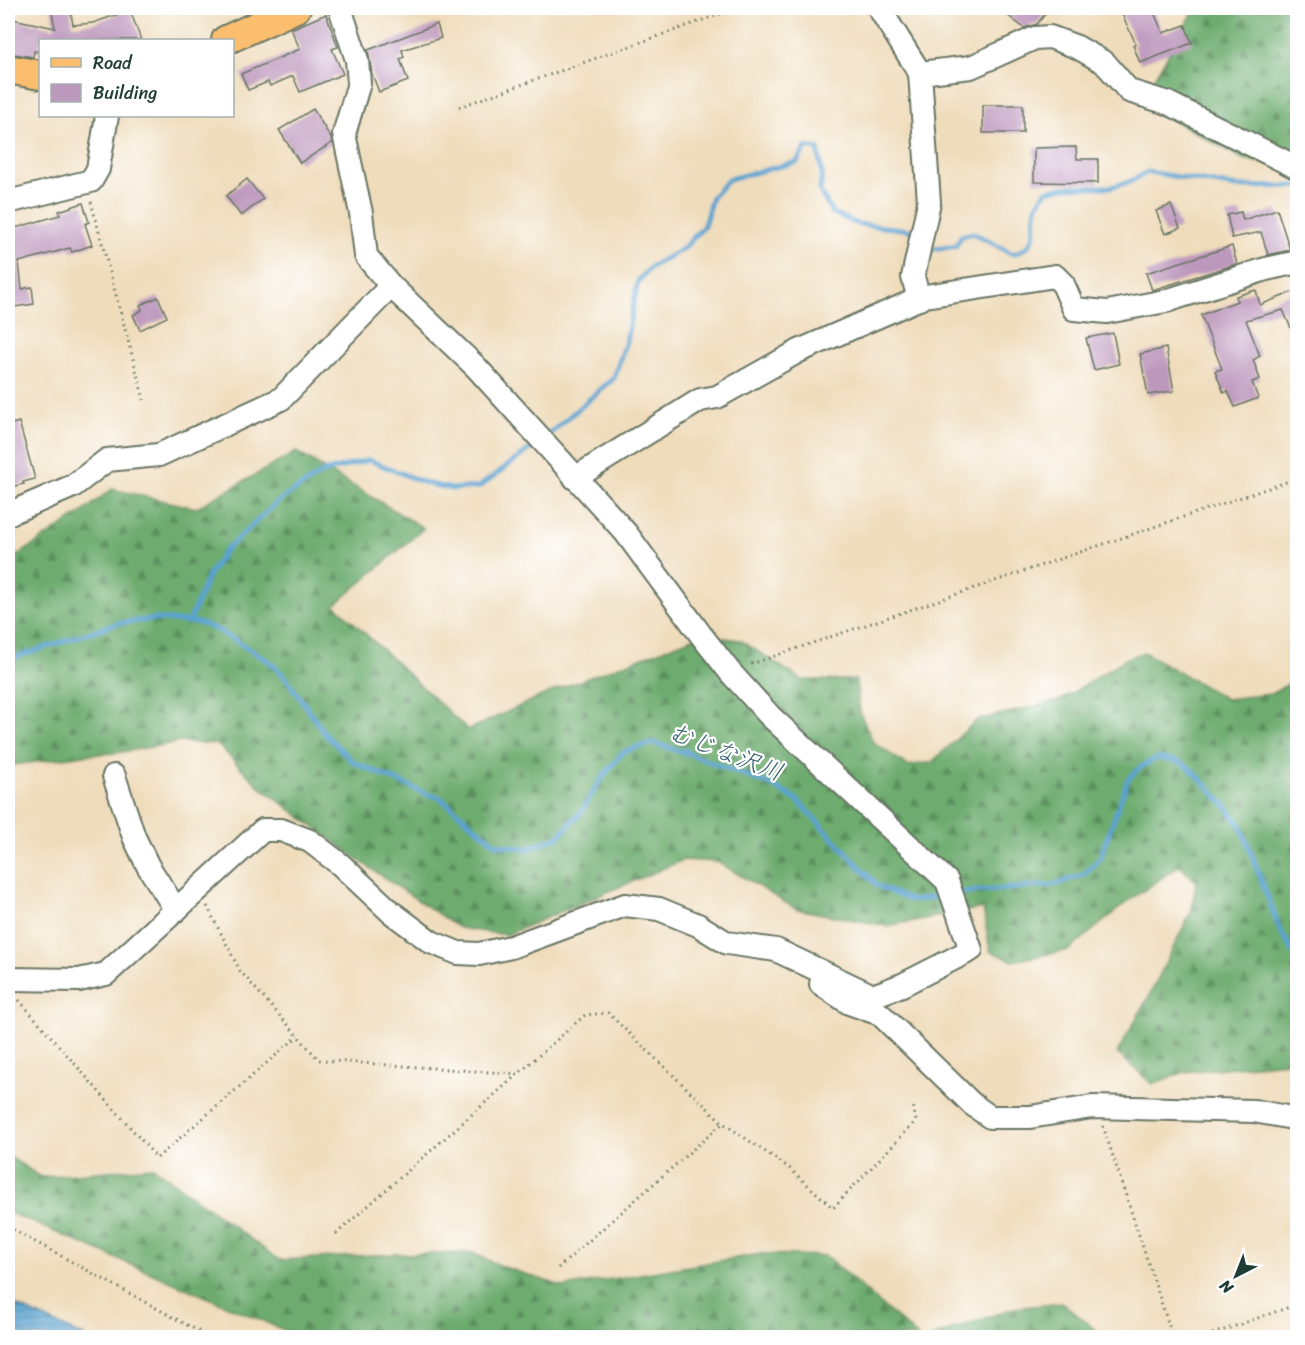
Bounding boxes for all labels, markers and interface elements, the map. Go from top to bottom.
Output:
legend [39,39,234,117]
text: Road [93,47,133,79]
text: Building [93,77,157,109]
water label: むじな沢川 [662,711,790,793]
north arrow [1206,1246,1266,1306]
text: N [1212,1272,1241,1302]

